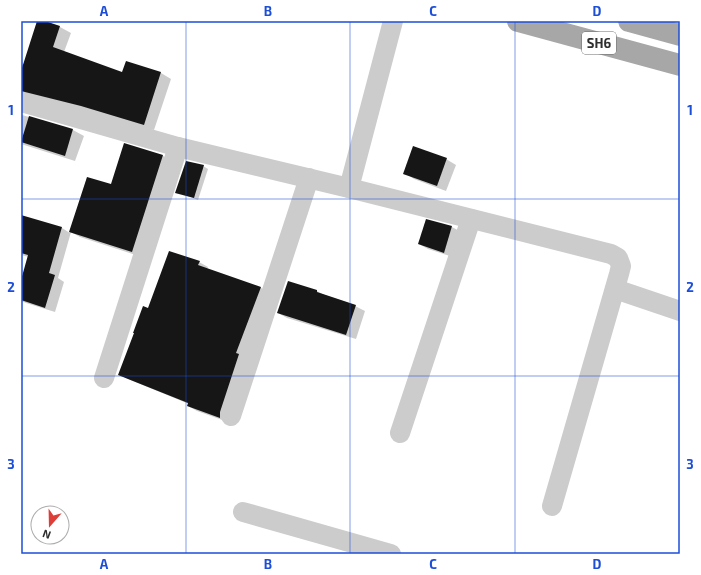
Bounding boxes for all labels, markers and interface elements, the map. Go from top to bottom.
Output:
text: A [100,3,109,19]
text: B [264,3,272,19]
text: C [429,3,437,19]
text: D [593,3,602,19]
road number: SH6 [582,32,616,54]
text: 1 [8,102,14,118]
text: 1 [687,102,693,118]
text: 2 [7,279,15,295]
text: 2 [686,279,694,295]
text: 3 [7,456,15,472]
text: 3 [686,456,694,472]
north arrow [30,505,70,545]
text: N [40,527,52,542]
text: A [100,556,109,572]
text: B [264,556,272,572]
text: C [429,556,437,572]
text: D [593,556,602,572]

